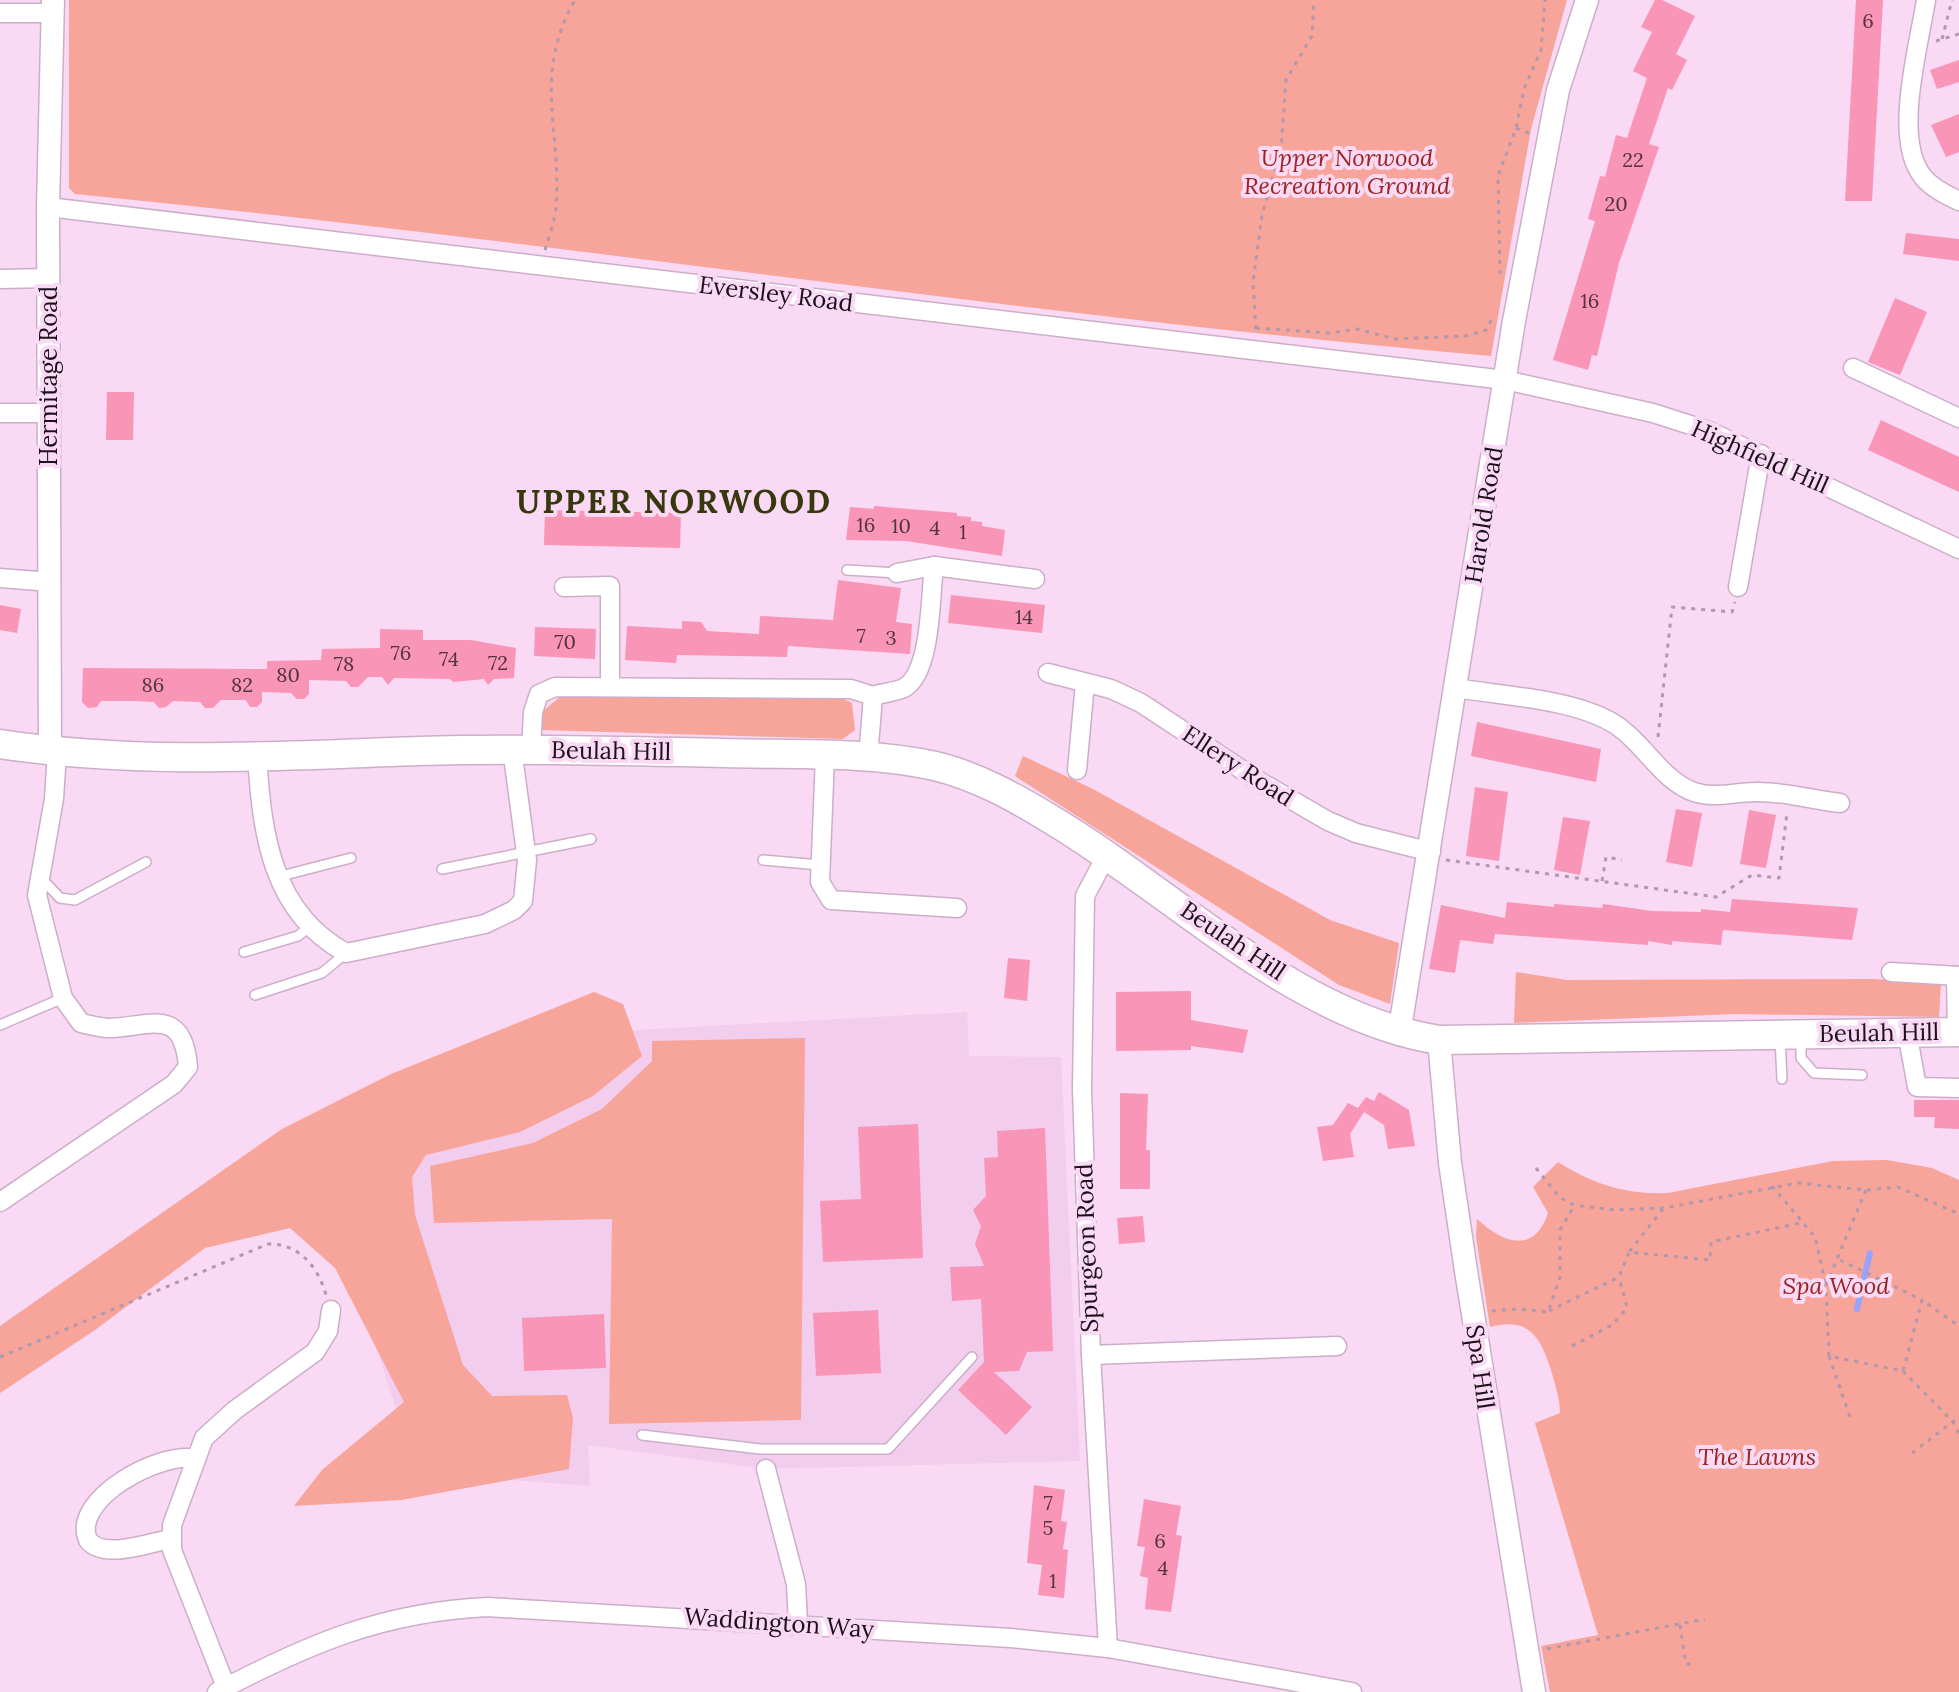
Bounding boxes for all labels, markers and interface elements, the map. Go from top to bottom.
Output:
house number: 6 [1862,8,1874,33]
park label: Upper Norwood Recreation Ground [1244,142,1451,201]
house number: 22 [1622,147,1644,172]
house number: 20 [1604,191,1628,216]
street label: Eversley Road [697,269,855,318]
street label: Hermitage Road [33,286,64,466]
house number: 16 [1581,288,1599,313]
street label: Highfield Hill [1687,412,1834,501]
street label: Harold Road [1457,444,1510,586]
district label: UPPER NORWOOD [516,481,832,522]
house number: 16 [857,512,875,537]
house number: 10 [891,513,911,538]
house number: 4 [930,515,941,540]
house number: 1 [959,519,967,544]
house number: 14 [1015,604,1033,629]
house number: 7 [856,623,866,648]
house number: 3 [885,625,897,650]
house number: 70 [554,629,576,654]
house number: 76 [391,640,411,665]
house number: 74 [439,646,459,671]
house number: 72 [488,650,508,675]
house number: 78 [334,651,354,676]
house number: 80 [276,662,300,687]
house number: 86 [142,672,164,697]
house number: 82 [231,672,253,697]
street label: Ellery Road [1177,718,1300,813]
street label: Beulah Hill [551,734,671,767]
street label: Beulah Hill [1175,894,1292,987]
street label: Beulah Hill [1819,1016,1939,1049]
street label: Spurgeon Road [1068,1163,1105,1333]
park label: Spa Wood [1782,1270,1890,1301]
street label: Spa Hill [1459,1323,1502,1411]
park label: The Lawns [1698,1441,1816,1472]
house number: 7 [1043,1490,1053,1515]
house number: 5 [1043,1515,1053,1540]
house number: 6 [1154,1528,1166,1553]
house number: 4 [1158,1555,1169,1580]
house number: 1 [1049,1568,1057,1593]
street label: Waddington Way [683,1600,875,1645]

